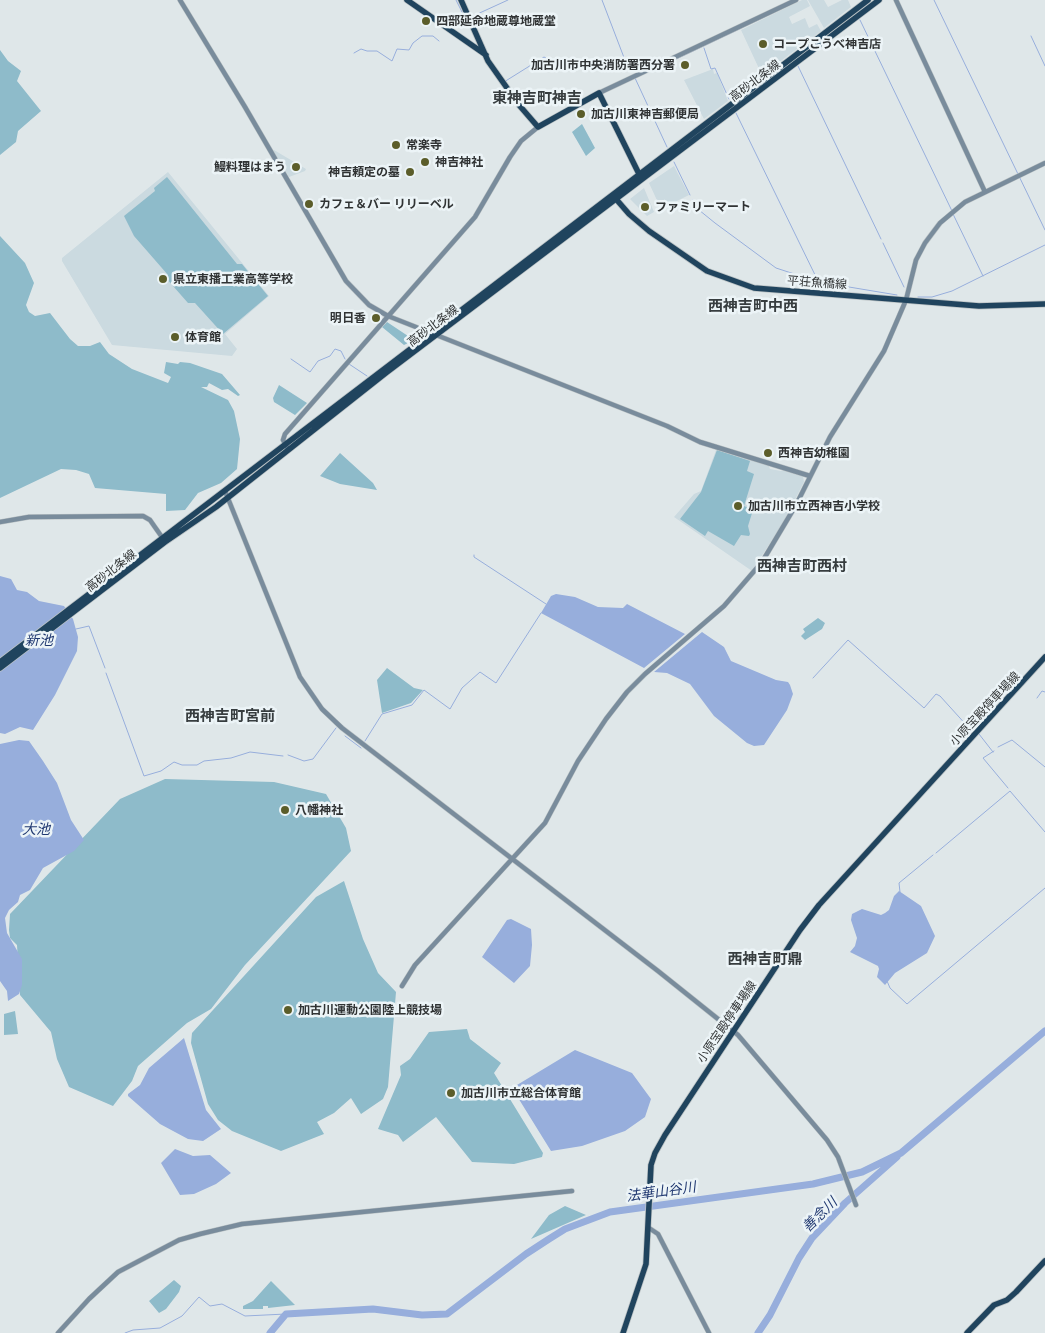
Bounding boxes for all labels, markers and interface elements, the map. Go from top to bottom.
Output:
place label: 四部延命地蔵尊地蔵堂 [436,14,556,28]
marker: 四部延命地蔵尊地蔵堂 [420,15,432,27]
place label: コープこうべ神吉店 [773,37,881,51]
marker: コープこうべ神吉店 [757,38,769,50]
street label: 高砂北条線 [727,57,783,105]
place label: 加古川市中央消防署西分署 [531,58,675,72]
marker: 加古川市中央消防署西分署 [679,59,691,71]
district label: 東神吉町神吉 [492,89,582,107]
place label: 加古川東神吉郵便局 [591,107,699,121]
marker: 加古川東神吉郵便局 [575,108,587,120]
place label: 常楽寺 [406,138,442,152]
marker: 常楽寺 [390,139,402,151]
place label: 神吉神社 [435,155,483,169]
marker: 神吉神社 [419,156,431,168]
place label: 鰻料理はまう [214,160,286,174]
marker: 鰻料理はまう [290,161,302,173]
place label: 神吉頼定の墓 [328,165,400,179]
marker: 神吉頼定の墓 [404,166,416,178]
place label: カフェ＆バー リリーベル [319,197,454,211]
marker: カフェ＆バー リリーベル [303,198,315,210]
place label: ファミリーマート [655,200,751,214]
marker: ファミリーマート [639,201,651,213]
place label: 県立東播工業高等学校 [173,272,293,286]
marker: 県立東播工業高等学校 [157,273,169,285]
street label: 平荘魚橋線 [787,274,847,292]
district label: 西神吉町中西 [708,297,798,315]
street label: 高砂北条線 [405,302,461,350]
place label: 明日香 [330,311,366,325]
marker: 明日香 [370,312,382,324]
place label: 体育館 [185,330,221,344]
marker: 体育館 [169,331,181,343]
place label: 西神吉幼稚園 [778,446,850,460]
marker: 西神吉幼稚園 [762,447,774,459]
place label: 加古川市立西神吉小学校 [748,499,880,513]
marker: 加古川市立西神吉小学校 [732,500,744,512]
street label: 高砂北条線 [83,547,139,595]
district label: 西神吉町西村 [757,557,847,575]
water label: 新池 [25,633,53,649]
street label: 小原宝殿停車場線 [947,669,1023,749]
district label: 西神吉町宮前 [185,707,275,725]
place label: 八幡神社 [295,803,343,817]
marker: 八幡神社 [279,804,291,816]
water label: 大池 [22,822,50,838]
district label: 西神吉町鼎 [728,950,802,968]
street label: 小原宝殿停車場線 [694,978,760,1066]
place label: 加古川運動公園陸上競技場 [298,1003,442,1017]
marker: 加古川運動公園陸上競技場 [282,1004,294,1016]
place label: 加古川市立総合体育館 [461,1086,581,1100]
marker: 加古川市立総合体育館 [445,1087,457,1099]
water label: 法華山谷川 [625,1179,697,1205]
water label: 善念川 [799,1194,841,1236]

